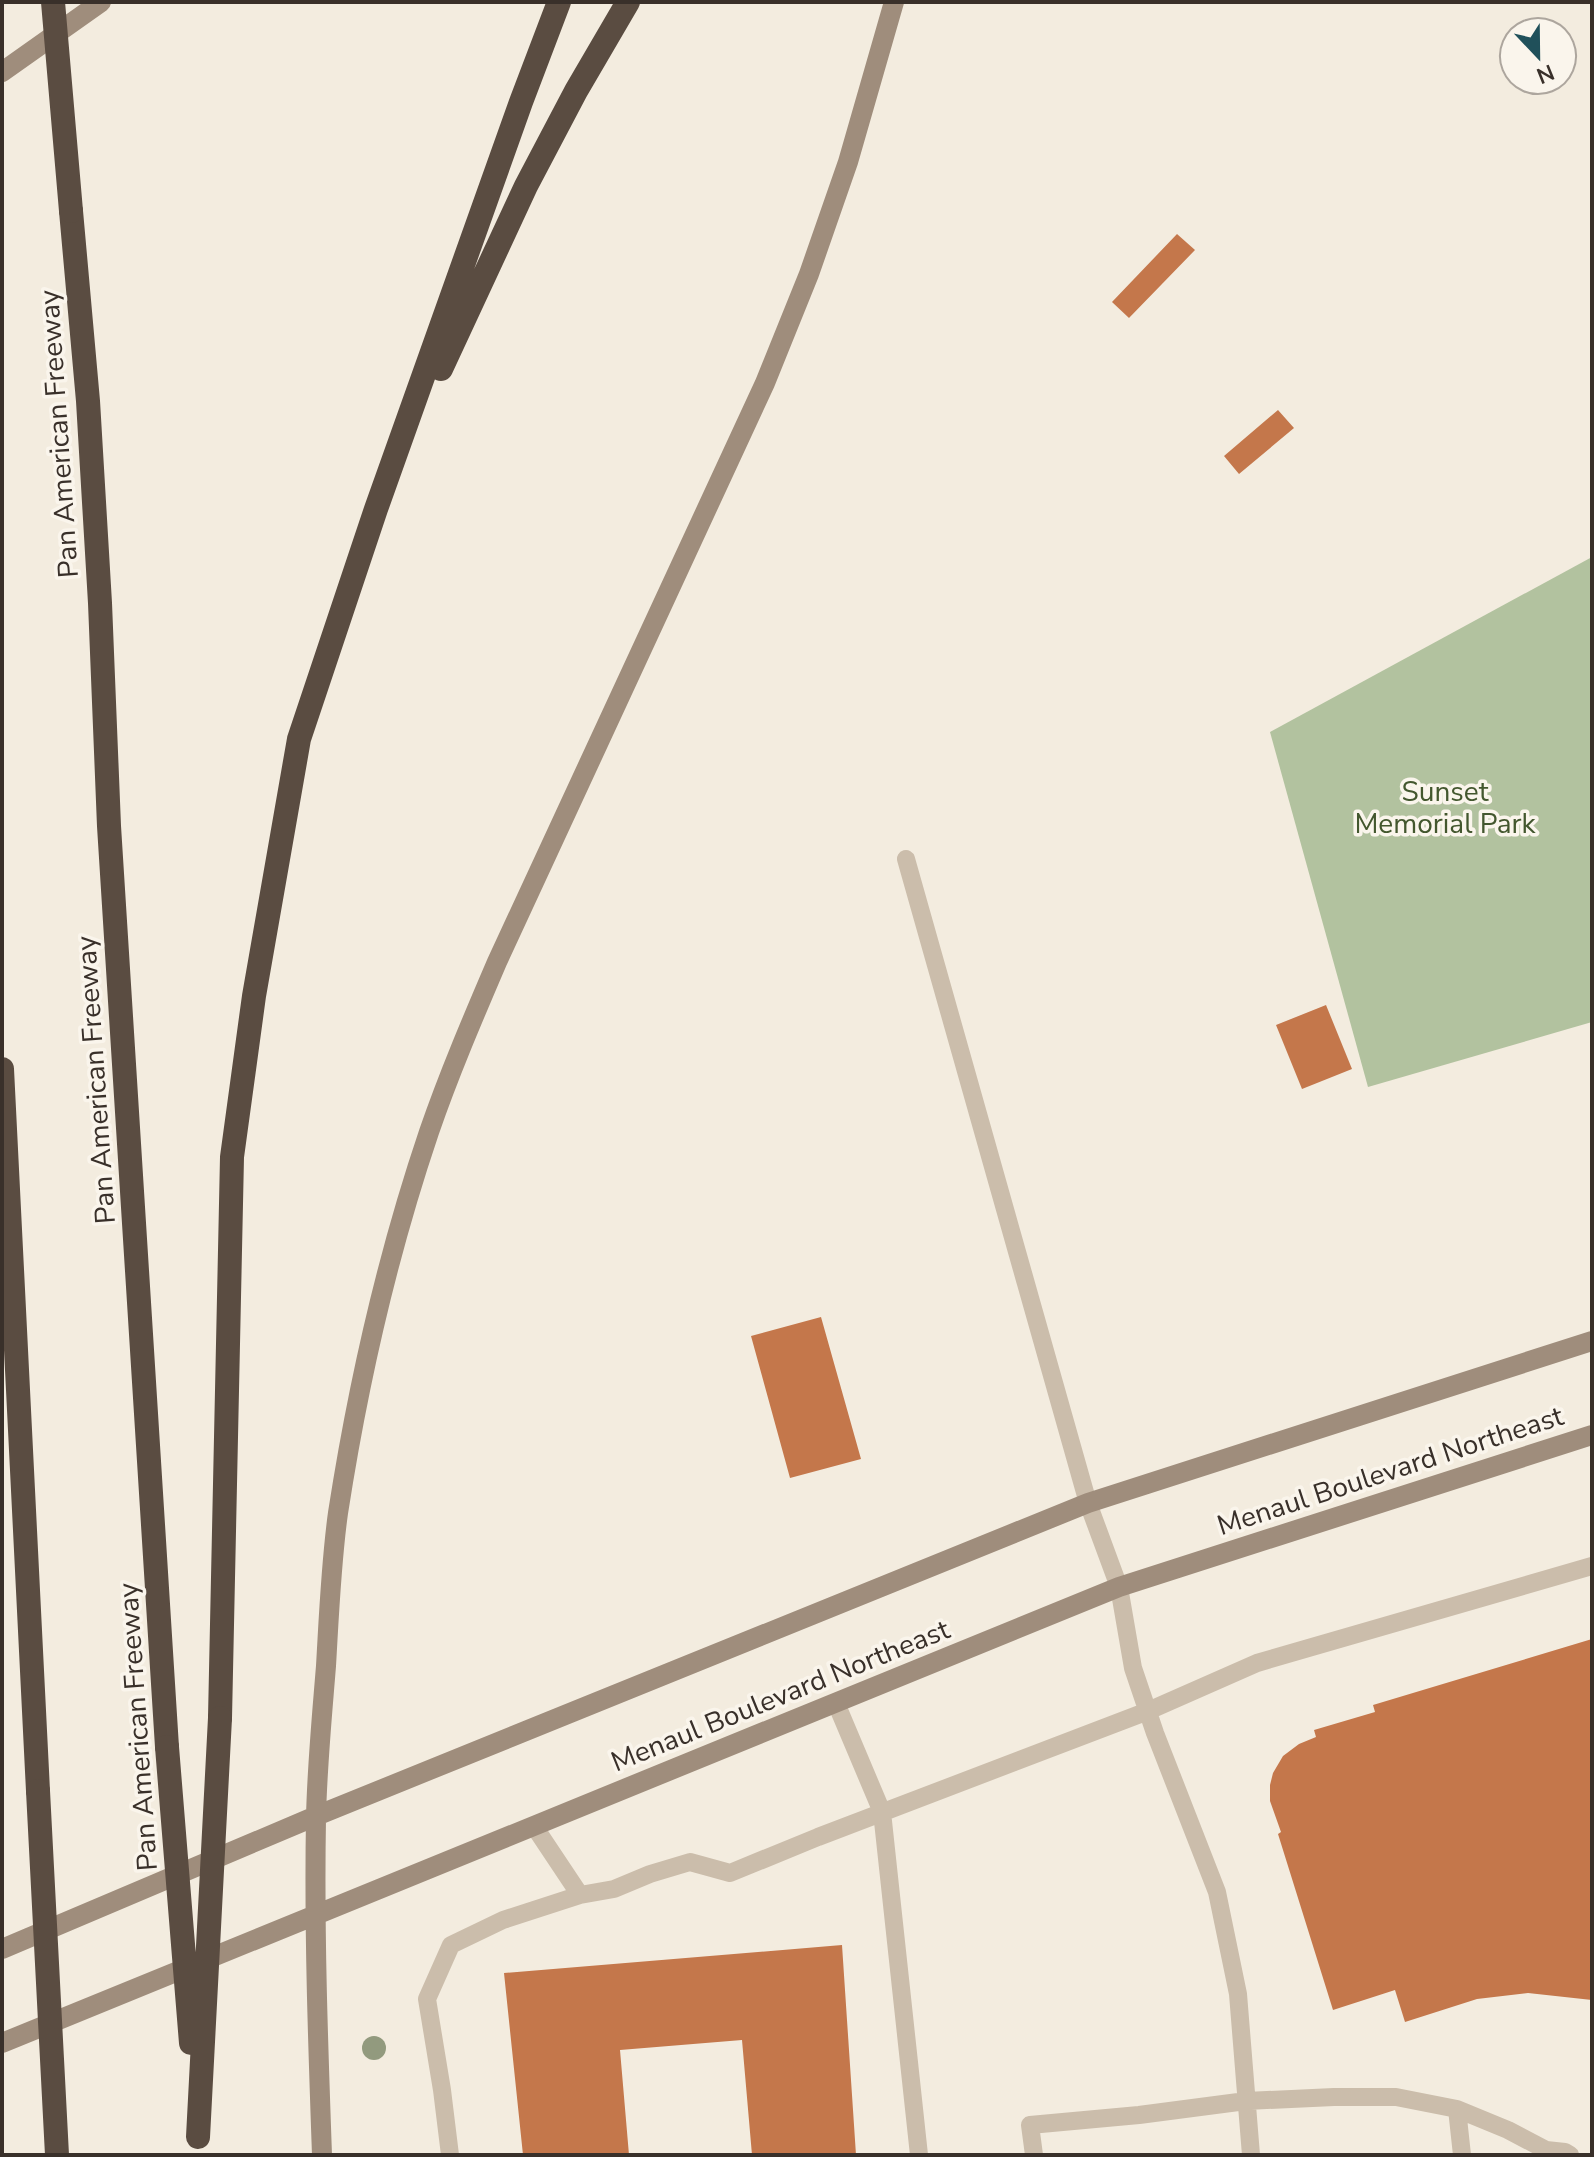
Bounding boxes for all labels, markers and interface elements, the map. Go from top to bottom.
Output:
north arrow [1498,16,1578,96]
text: N [1532,57,1558,91]
street label: Pan American Freeway [30,288,88,579]
park label: Sunset Memorial Park [1354,773,1537,843]
street label: Pan American Freeway [67,934,125,1225]
street label: Menaul Boulevard Northeast [1212,1397,1568,1545]
street label: Pan American Freeway [109,1581,167,1872]
street label: Menaul Boulevard Northeast [606,1610,955,1781]

